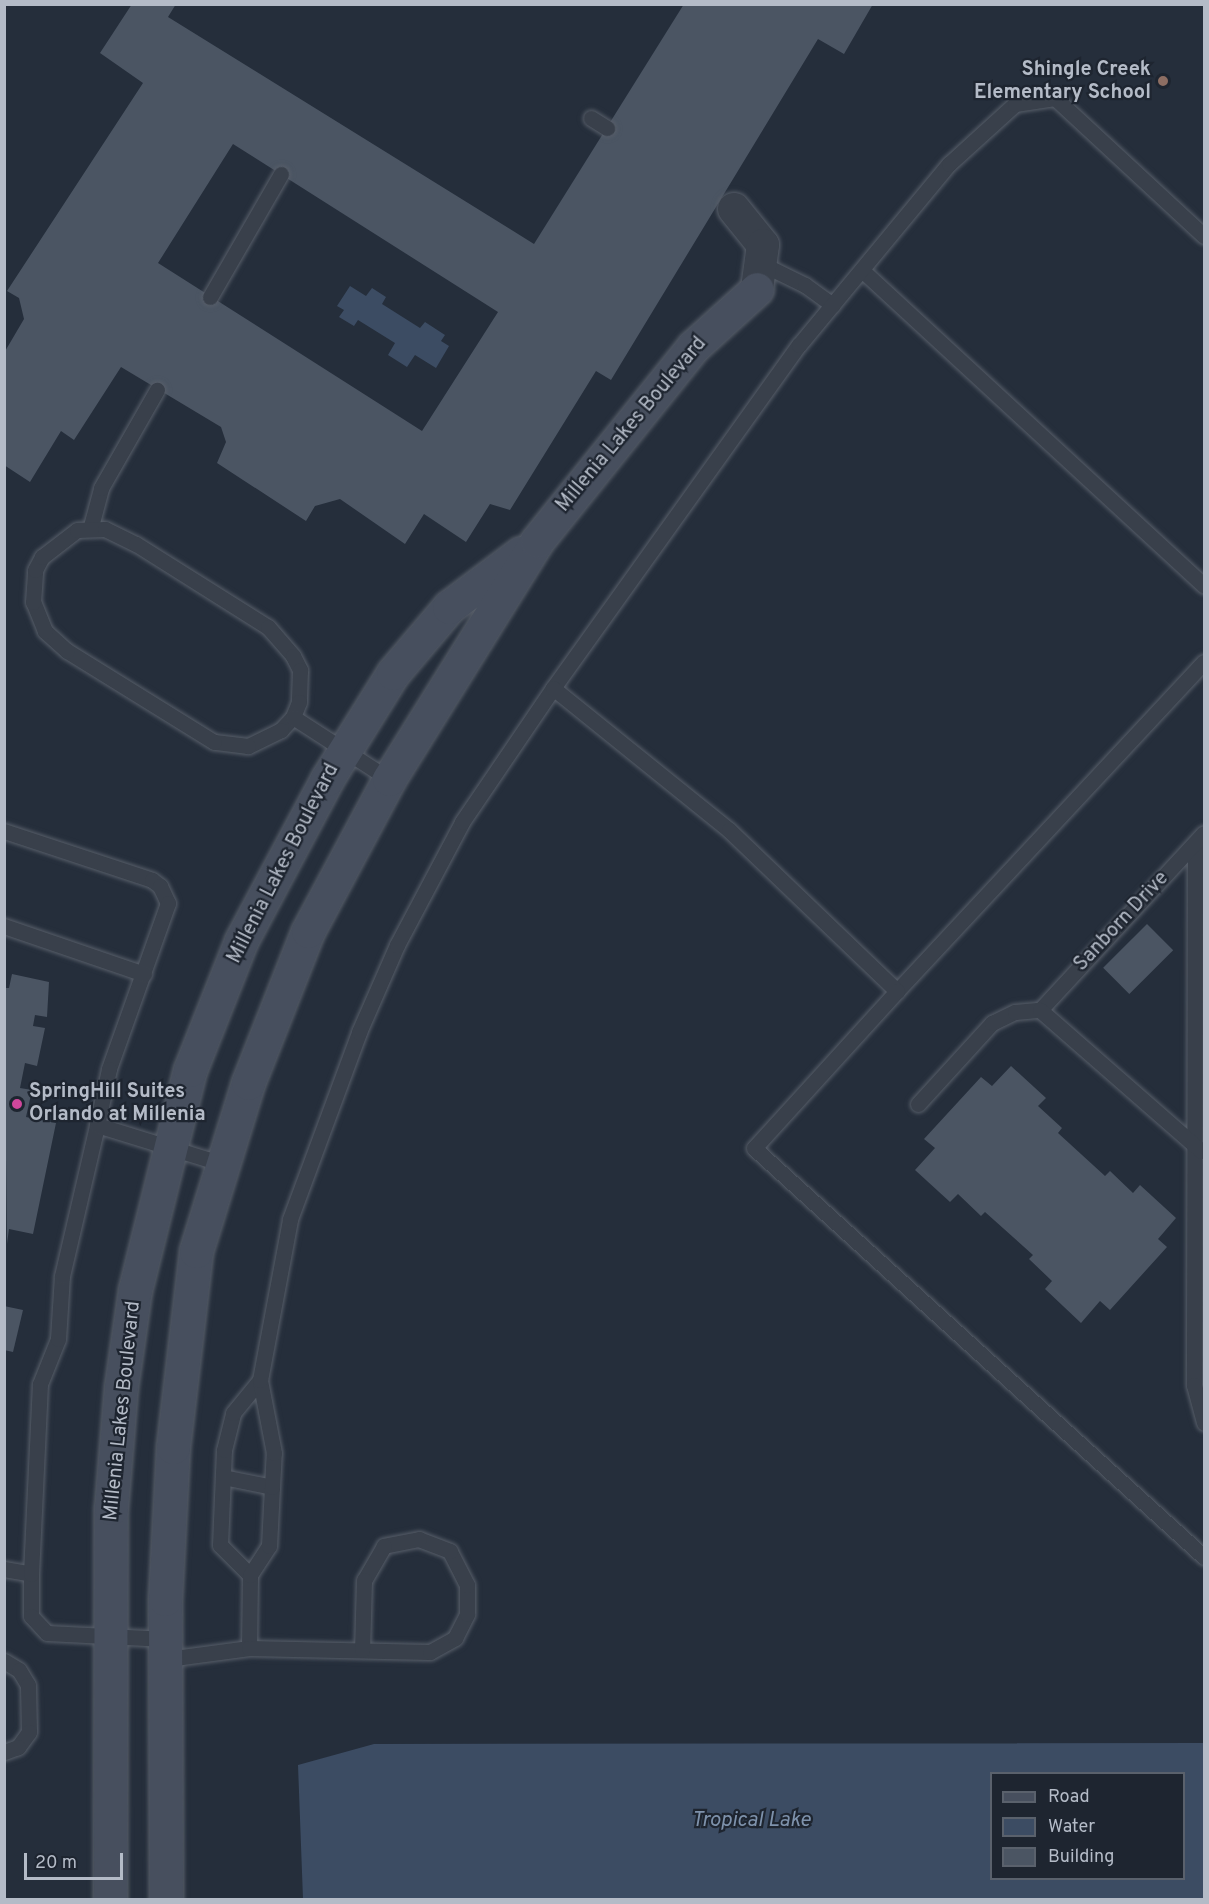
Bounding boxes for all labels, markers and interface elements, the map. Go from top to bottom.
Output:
place label: Shingle Creek Elementary School [974,58,1151,105]
marker: Shingle Creek Elementary School [1156,74,1170,88]
street label: Millenia Lakes Boulevard [552,333,712,517]
street label: Millenia Lakes Boulevard [223,760,345,968]
street label: Sanborn Drive [1070,867,1174,977]
place label: SpringHill Suites Orlando at Millenia [29,1080,206,1127]
marker: SpringHill Suites Orlando at Millenia [10,1097,24,1111]
street label: Millenia Lakes Boulevard [100,1300,146,1522]
legend [990,1772,1185,1880]
text: Road [1048,1786,1090,1809]
water label: Tropical Lake [691,1808,811,1834]
text: Water [1048,1816,1095,1839]
scale bar [27,1841,126,1879]
text: Building [1048,1846,1114,1869]
text: 20 m [35,1852,77,1875]

